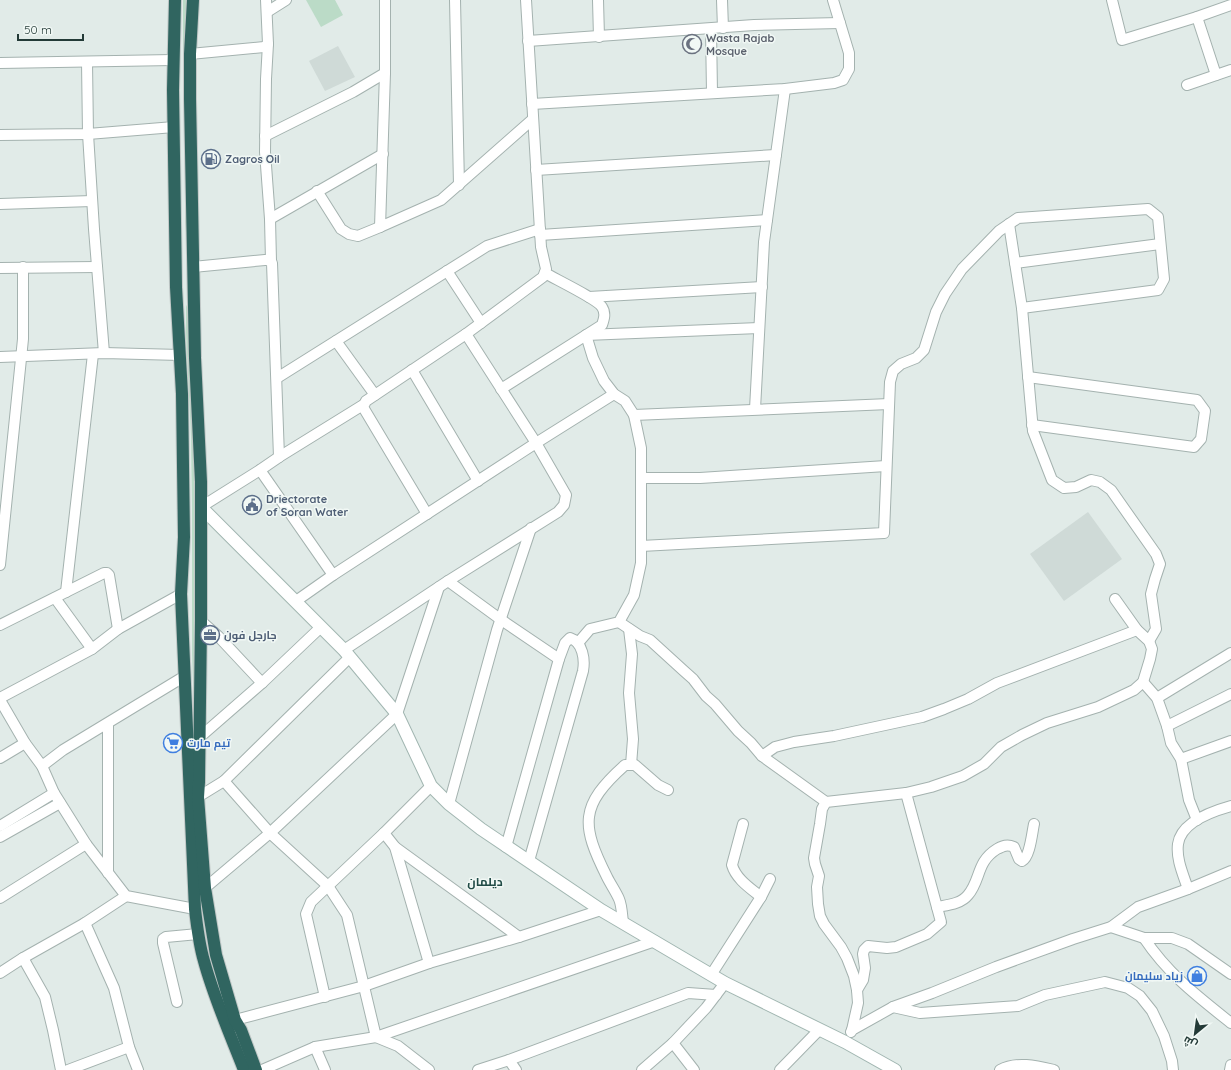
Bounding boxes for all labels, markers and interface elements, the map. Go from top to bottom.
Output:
scale bar [18,16,83,42]
text: 50 m [24,22,52,37]
place label: Wasta Rajab Mosque [706,31,774,58]
mosque icon: Wasta Rajab Mosque [681,33,703,55]
fuel station icon: Zagros Oil [200,148,222,170]
place label: Zagros Oil [225,152,280,166]
place label: Driectorate of Soran Water [266,492,348,519]
public building icon: Driectorate of Soran Water [241,494,263,516]
office icon: جارجل فون [199,624,221,646]
place label: جارجل فون [224,628,277,643]
supermarket icon: تيم مارت [162,732,184,754]
place label: تيم مارت [187,736,231,751]
district label: دیلمان [467,874,503,890]
shop icon: زياد سليمان [1186,965,1208,987]
place label: زياد سليمان [1125,969,1183,983]
north arrow [1175,1014,1215,1054]
text: ش [1181,1033,1200,1052]

